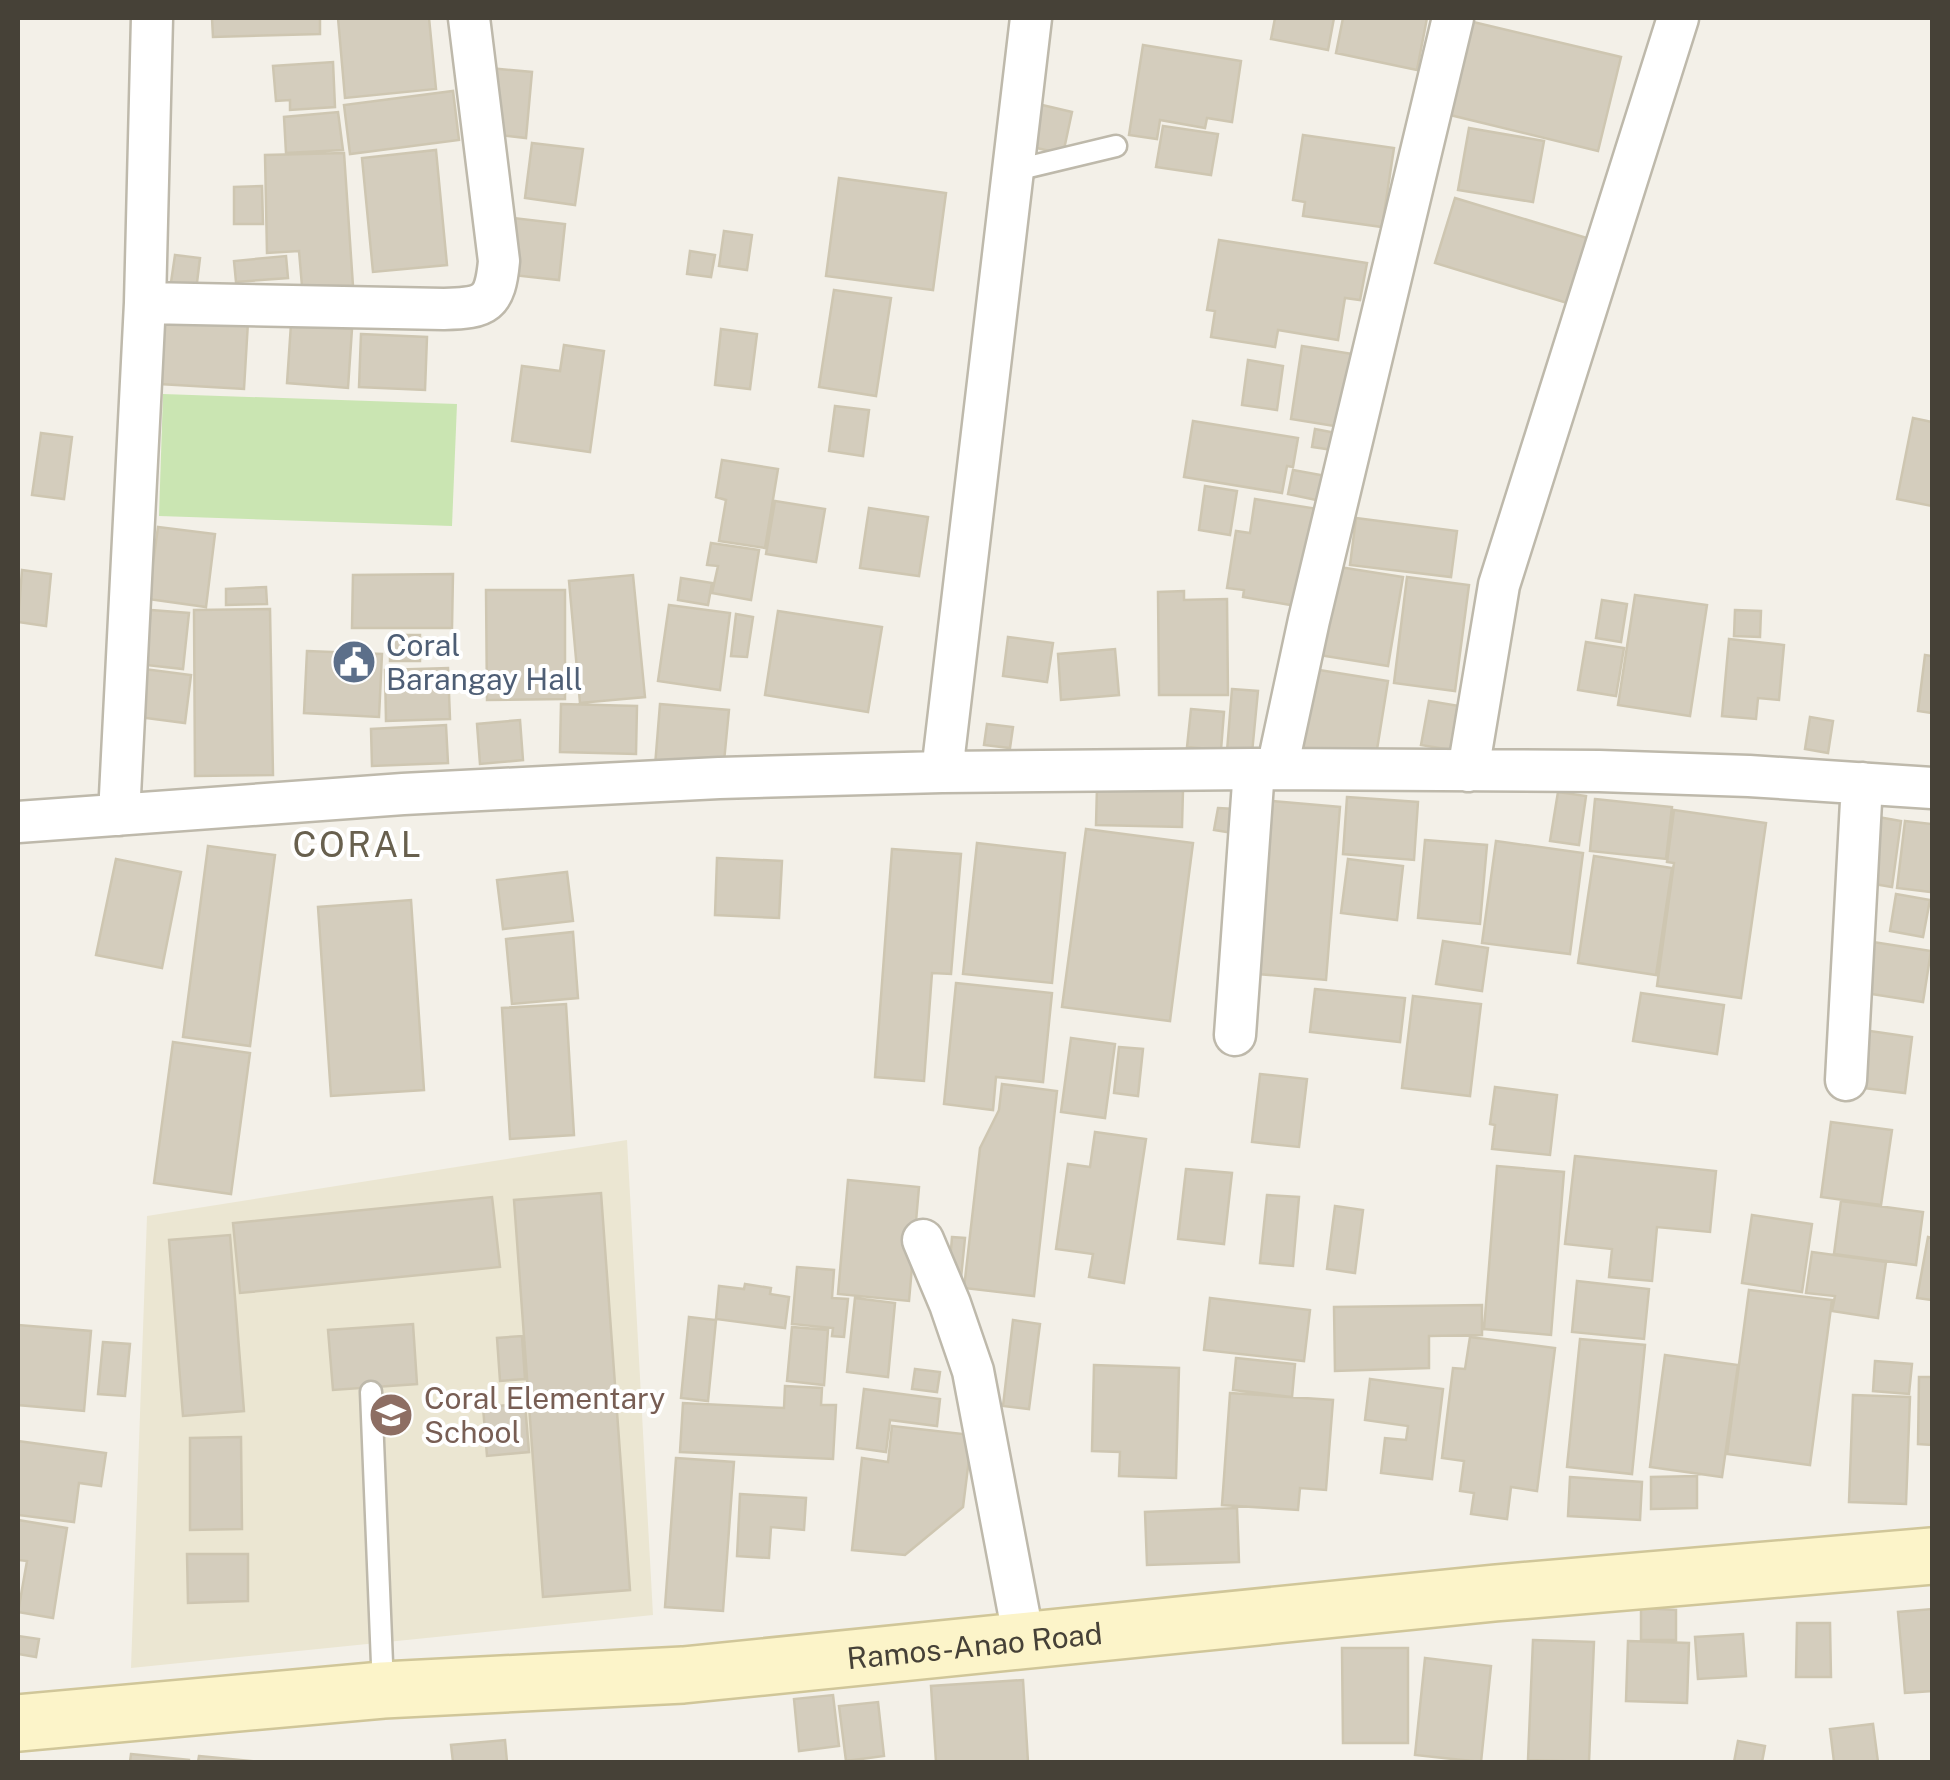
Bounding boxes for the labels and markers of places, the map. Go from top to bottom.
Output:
place label: Coral Barangay Hall [386,627,583,697]
public building icon: Coral Barangay Hall [331,639,377,685]
place label: Coral Elementary School [424,1380,665,1450]
school or university icon: Coral Elementary School [368,1392,414,1438]

